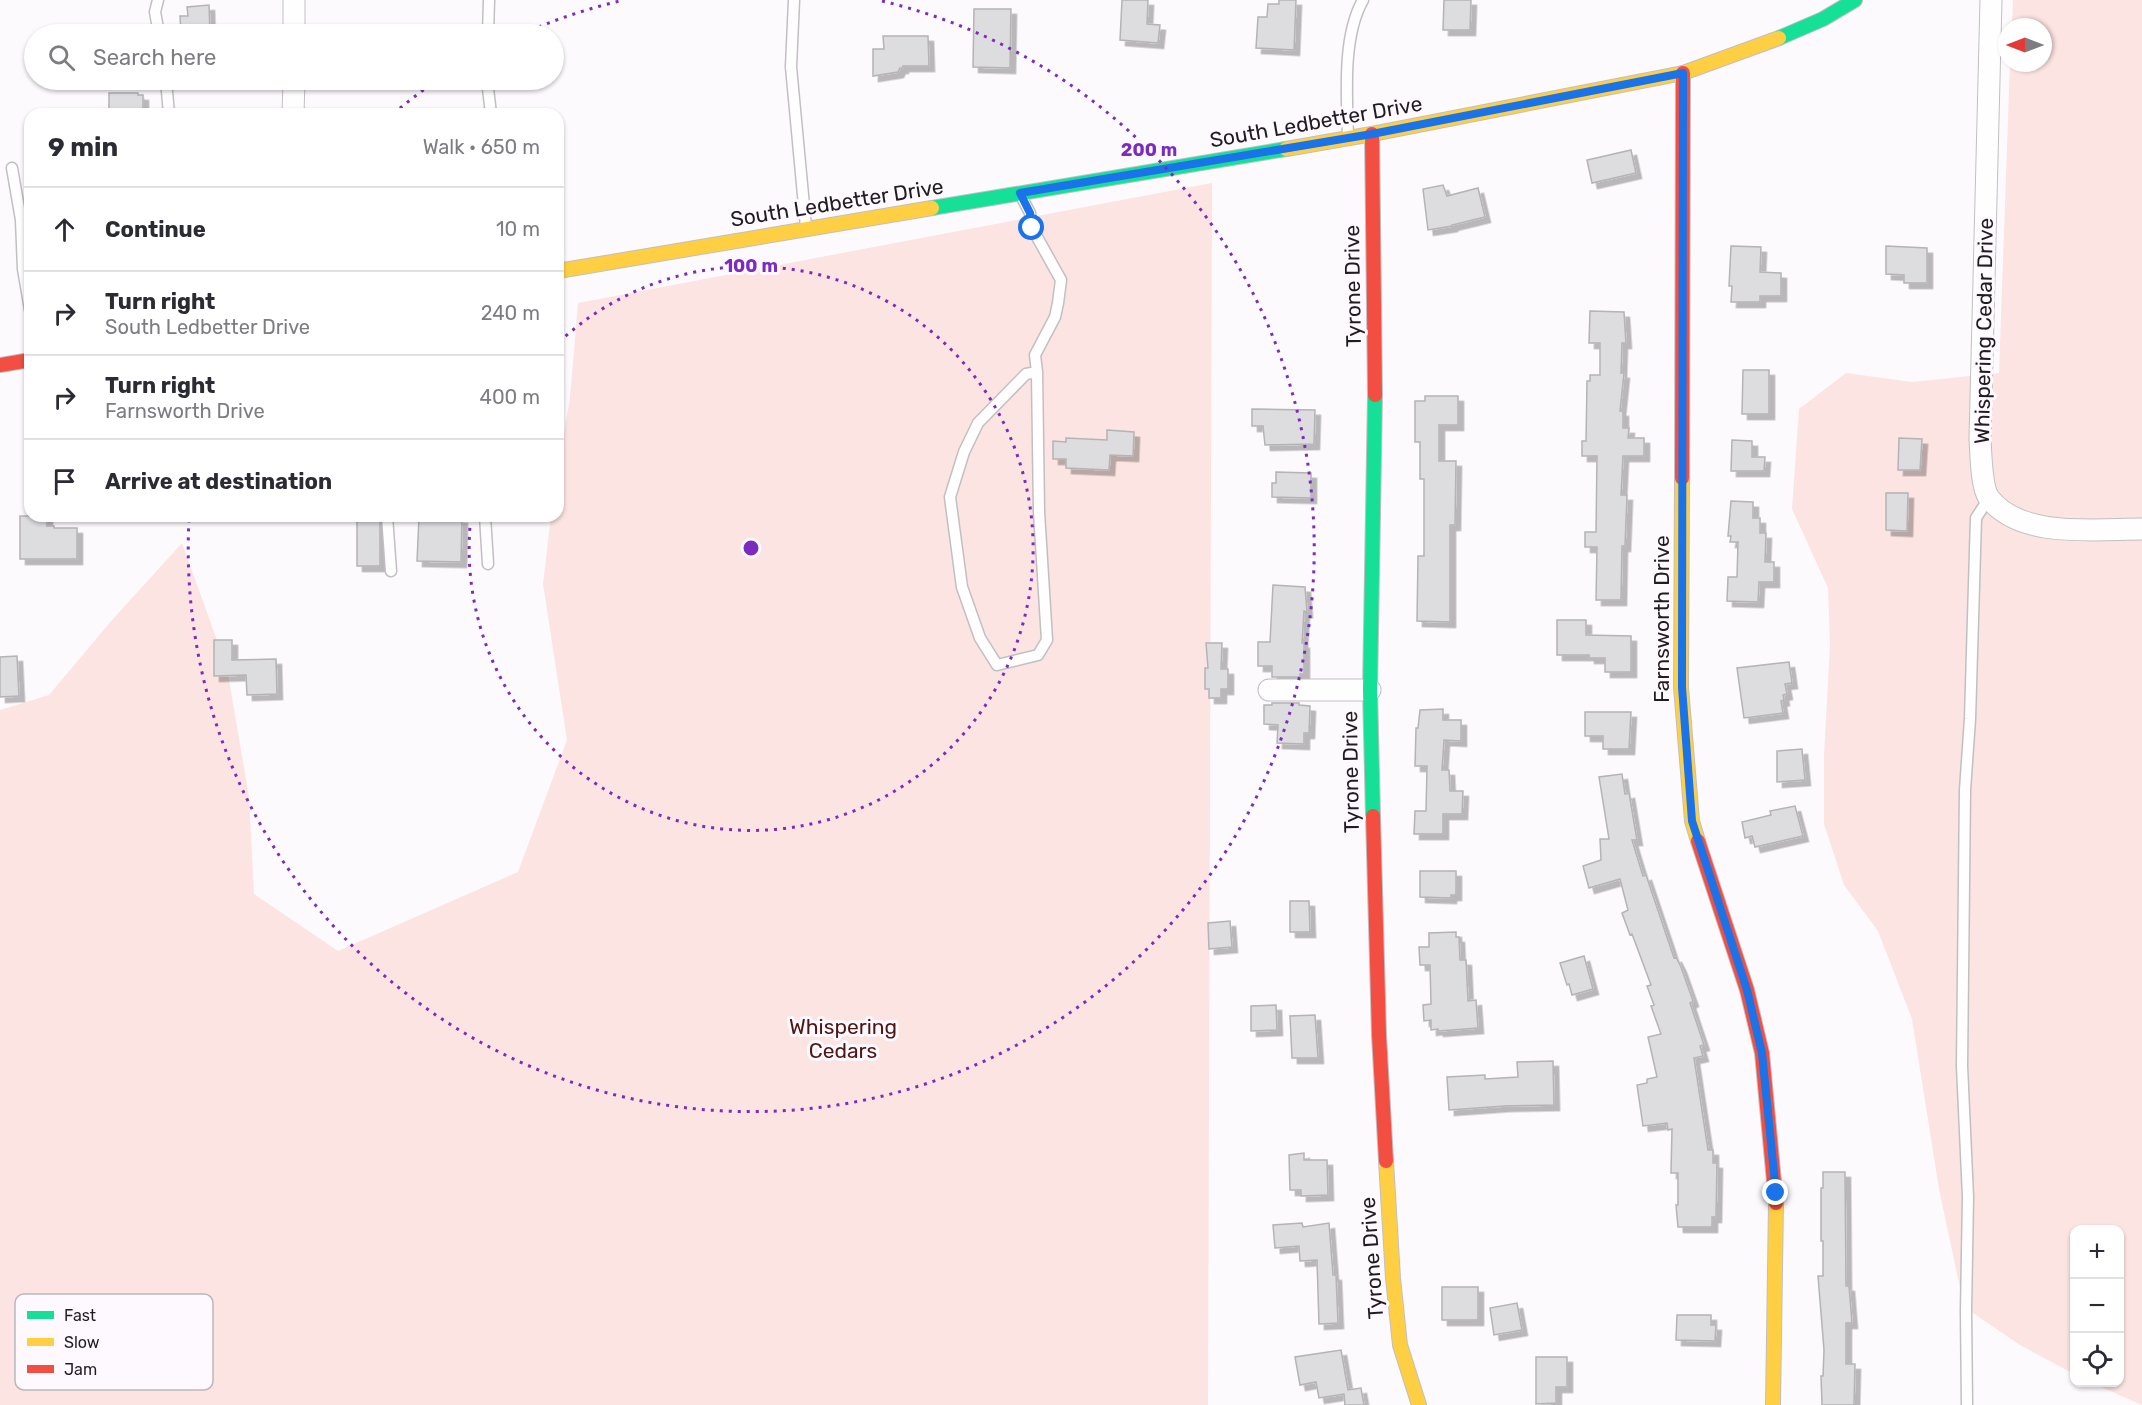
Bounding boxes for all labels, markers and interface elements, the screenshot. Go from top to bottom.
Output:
north arrow [1998,18,2052,72]
search box [24,24,564,90]
icon: search [45,41,78,74]
text: Search here [93,44,216,71]
street label: South Ledbetter Drive [1208,91,1424,153]
text: 9 min [48,132,118,163]
text: Walk · 650 m [423,135,540,159]
text: 200 m [1121,139,1177,161]
street label: South Ledbetter Drive [729,173,945,232]
icon: ahead [48,213,81,246]
route start [1018,214,1044,240]
text: Continue [105,216,206,243]
text: 10 m [496,217,540,241]
street label: Whispering Cedar Drive [1969,218,1998,444]
street label: Tyrone Drive [1339,225,1366,347]
text: 100 m [724,255,778,277]
text: Turn right [105,288,215,315]
icon: right [48,297,81,330]
text: 240 m [481,301,540,325]
text: South Ledbetter Drive [105,315,310,339]
text: Turn right [105,372,215,399]
icon: right [48,381,81,414]
text: 400 m [480,385,540,409]
text: Farnsworth Drive [105,399,265,423]
icon: arrive [48,465,81,498]
text: Arrive at destination [105,468,332,495]
street label: Farnsworth Drive [1649,535,1674,703]
centre of rings [741,538,761,558]
street label: Tyrone Drive [1337,711,1364,833]
park label: Whispering Cedars [789,1014,897,1063]
route end [1762,1179,1788,1205]
street label: Tyrone Drive [1355,1196,1388,1320]
map controls [2070,1225,2124,1387]
button: + [2070,1225,2124,1279]
button: − [2070,1279,2124,1333]
legend [15,1294,213,1390]
text: Fast [64,1306,96,1325]
text: Slow [64,1333,100,1352]
button: locate [2070,1333,2124,1387]
text: Jam [64,1360,97,1379]

